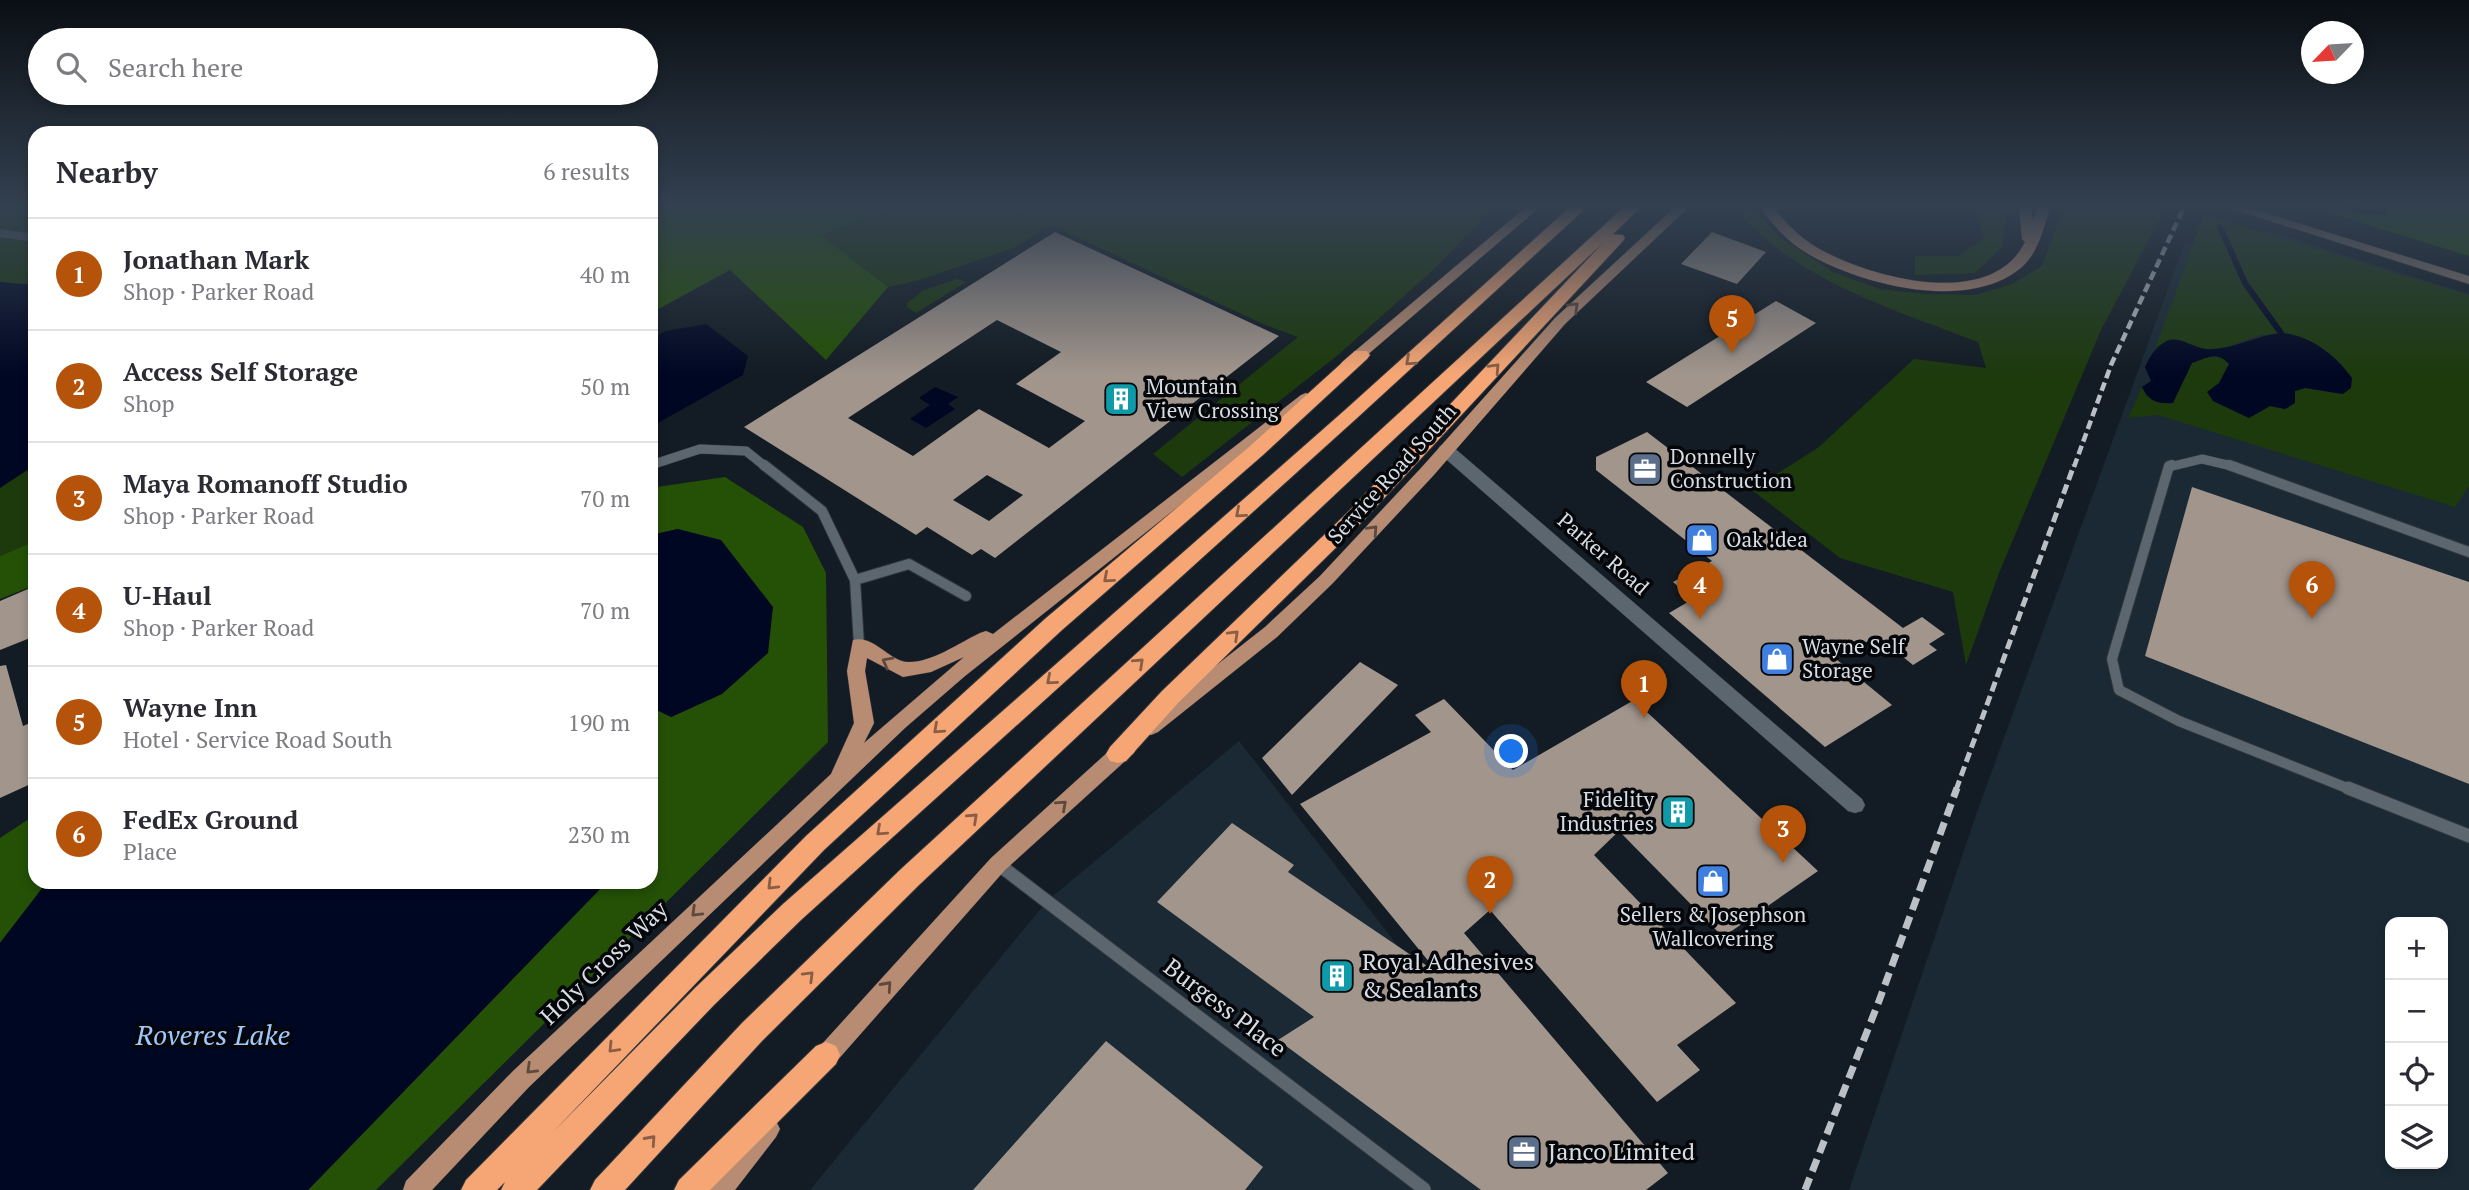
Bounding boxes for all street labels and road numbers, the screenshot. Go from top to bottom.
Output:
street label: Service Road South [1321,397,1462,549]
street label: Parker Road [1552,506,1655,601]
street label: Holy Cross Way [533,893,675,1031]
street label: Burgess Place [1158,951,1293,1064]

